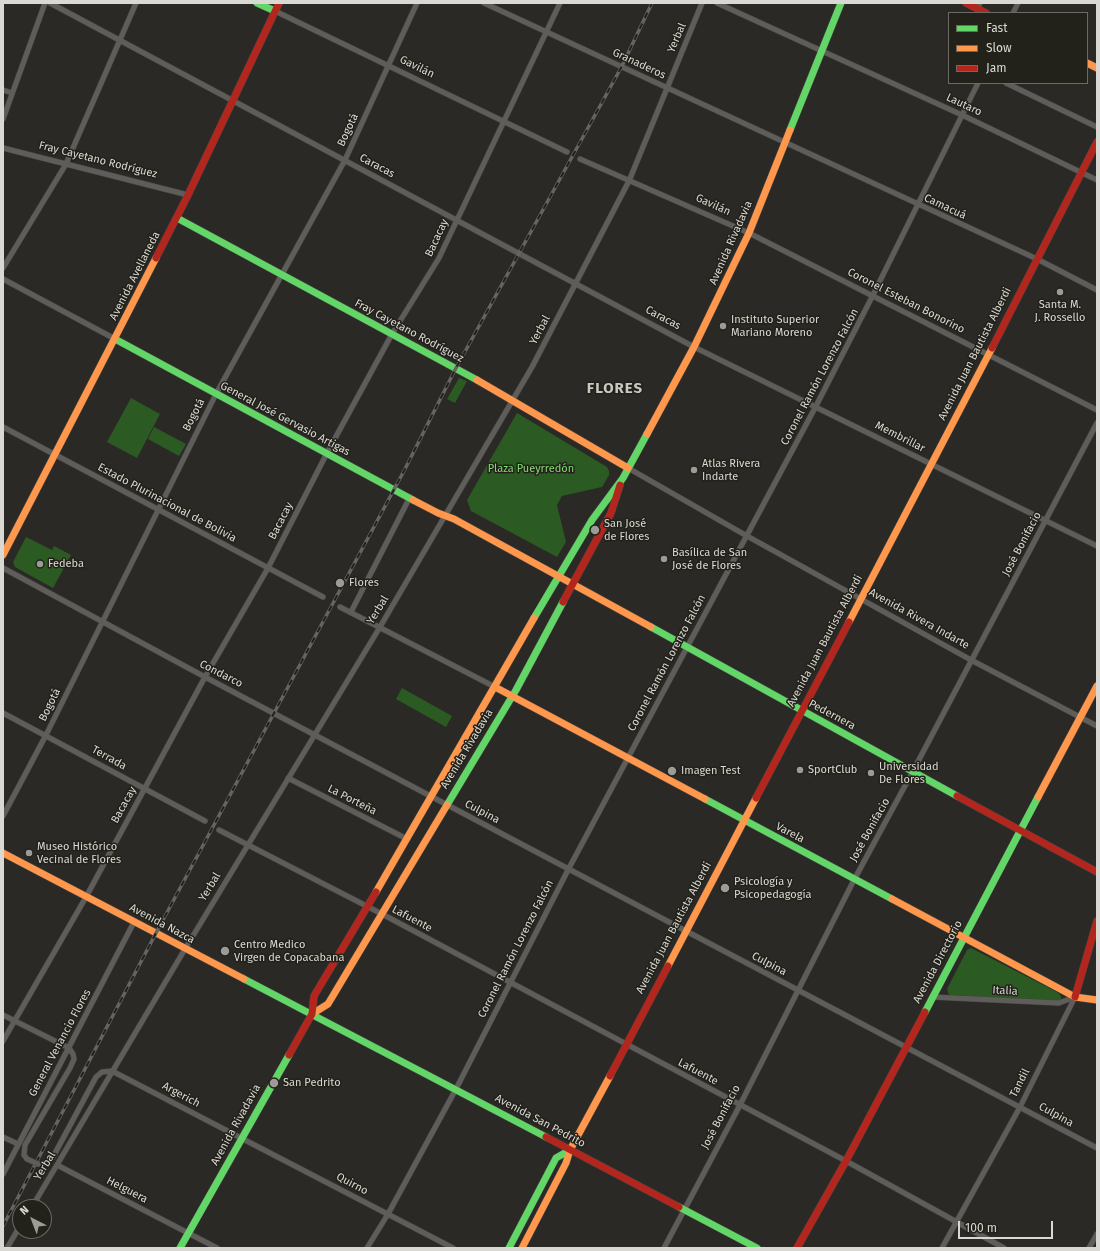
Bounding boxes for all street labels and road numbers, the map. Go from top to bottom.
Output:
street label: Yerbal [665,21,689,55]
street label: Granaderos [610,46,668,82]
street label: Gavilán [398,53,436,81]
street label: Lautaro [944,91,984,119]
street label: Bogotá [335,111,361,149]
street label: Fray Cayetano Rodríguez [37,139,159,181]
street label: Caracas [357,151,397,181]
street label: Gavilán [693,191,733,219]
street label: Camacuá [922,192,968,222]
street label: Avenida Rivadavia [707,199,755,287]
street label: Bacacay [423,217,451,259]
street label: Avenida Avellaneda [107,229,163,323]
street label: Coronel Esteban Bonorino [845,266,967,336]
street label: Avenida Juan Bautista Alberdi [936,285,1014,423]
street label: Fray Cayetano Rodríguez [352,297,466,365]
street label: Caracas [643,303,683,333]
street label: Coronel Ramón Lorenzo Falcón [778,306,862,448]
street label: Yerbal [527,313,553,347]
street label: General José Gervasio Artigas [218,379,352,459]
street label: Bogotá [180,396,208,434]
street label: Membrillar [873,419,927,455]
street label: Estado Plurinacional de Bolivia [95,461,239,545]
street label: Bacacay [266,500,296,542]
street label: José Bonifacio [1000,510,1044,578]
street label: Avenida Juan Bautista Alberdi [785,573,865,709]
street label: Avenida Rivera Indarte [866,586,972,652]
street label: Coronel Ramón Lorenzo Falcón [625,592,709,734]
street label: Yerbal [364,593,392,627]
street label: Condarco [197,658,245,690]
street label: Bogotá [36,686,64,724]
street label: Pedernera [806,697,858,733]
street label: Avenida Rivadavia [438,707,496,791]
street label: Terrada [89,743,129,773]
street label: La Porteña [325,782,379,818]
street label: Bacacay [108,784,140,826]
street label: José Bonifacio [847,796,893,864]
street label: Culpina [462,797,502,827]
street label: Varela [773,820,807,846]
street label: Avenida Juan Bautista Alberdi [634,860,714,996]
street label: Yerbal [196,870,224,904]
street label: Coronel Ramón Lorenzo Falcón [475,878,557,1020]
street label: Avenida Nazca [127,901,197,947]
street label: Lafuente [390,903,434,935]
street label: Avenida Directorio [911,918,965,1006]
street label: Culpina [749,949,789,979]
street label: Italia [992,984,1018,998]
street label: General Venancio Flores [26,987,94,1099]
street label: Lafuente [676,1056,720,1088]
street label: Tandil [1007,1066,1033,1100]
street label: Argerich [160,1080,202,1110]
street label: Avenida Rivadavia [208,1082,264,1168]
street label: José Bonifacio [699,1083,743,1151]
street label: Avenida San Pedrito [493,1092,587,1150]
street label: Culpina [1036,1100,1076,1130]
street label: Yerbal [31,1149,59,1183]
street label: Quirno [334,1170,370,1198]
street label: Helguera [104,1174,150,1206]

